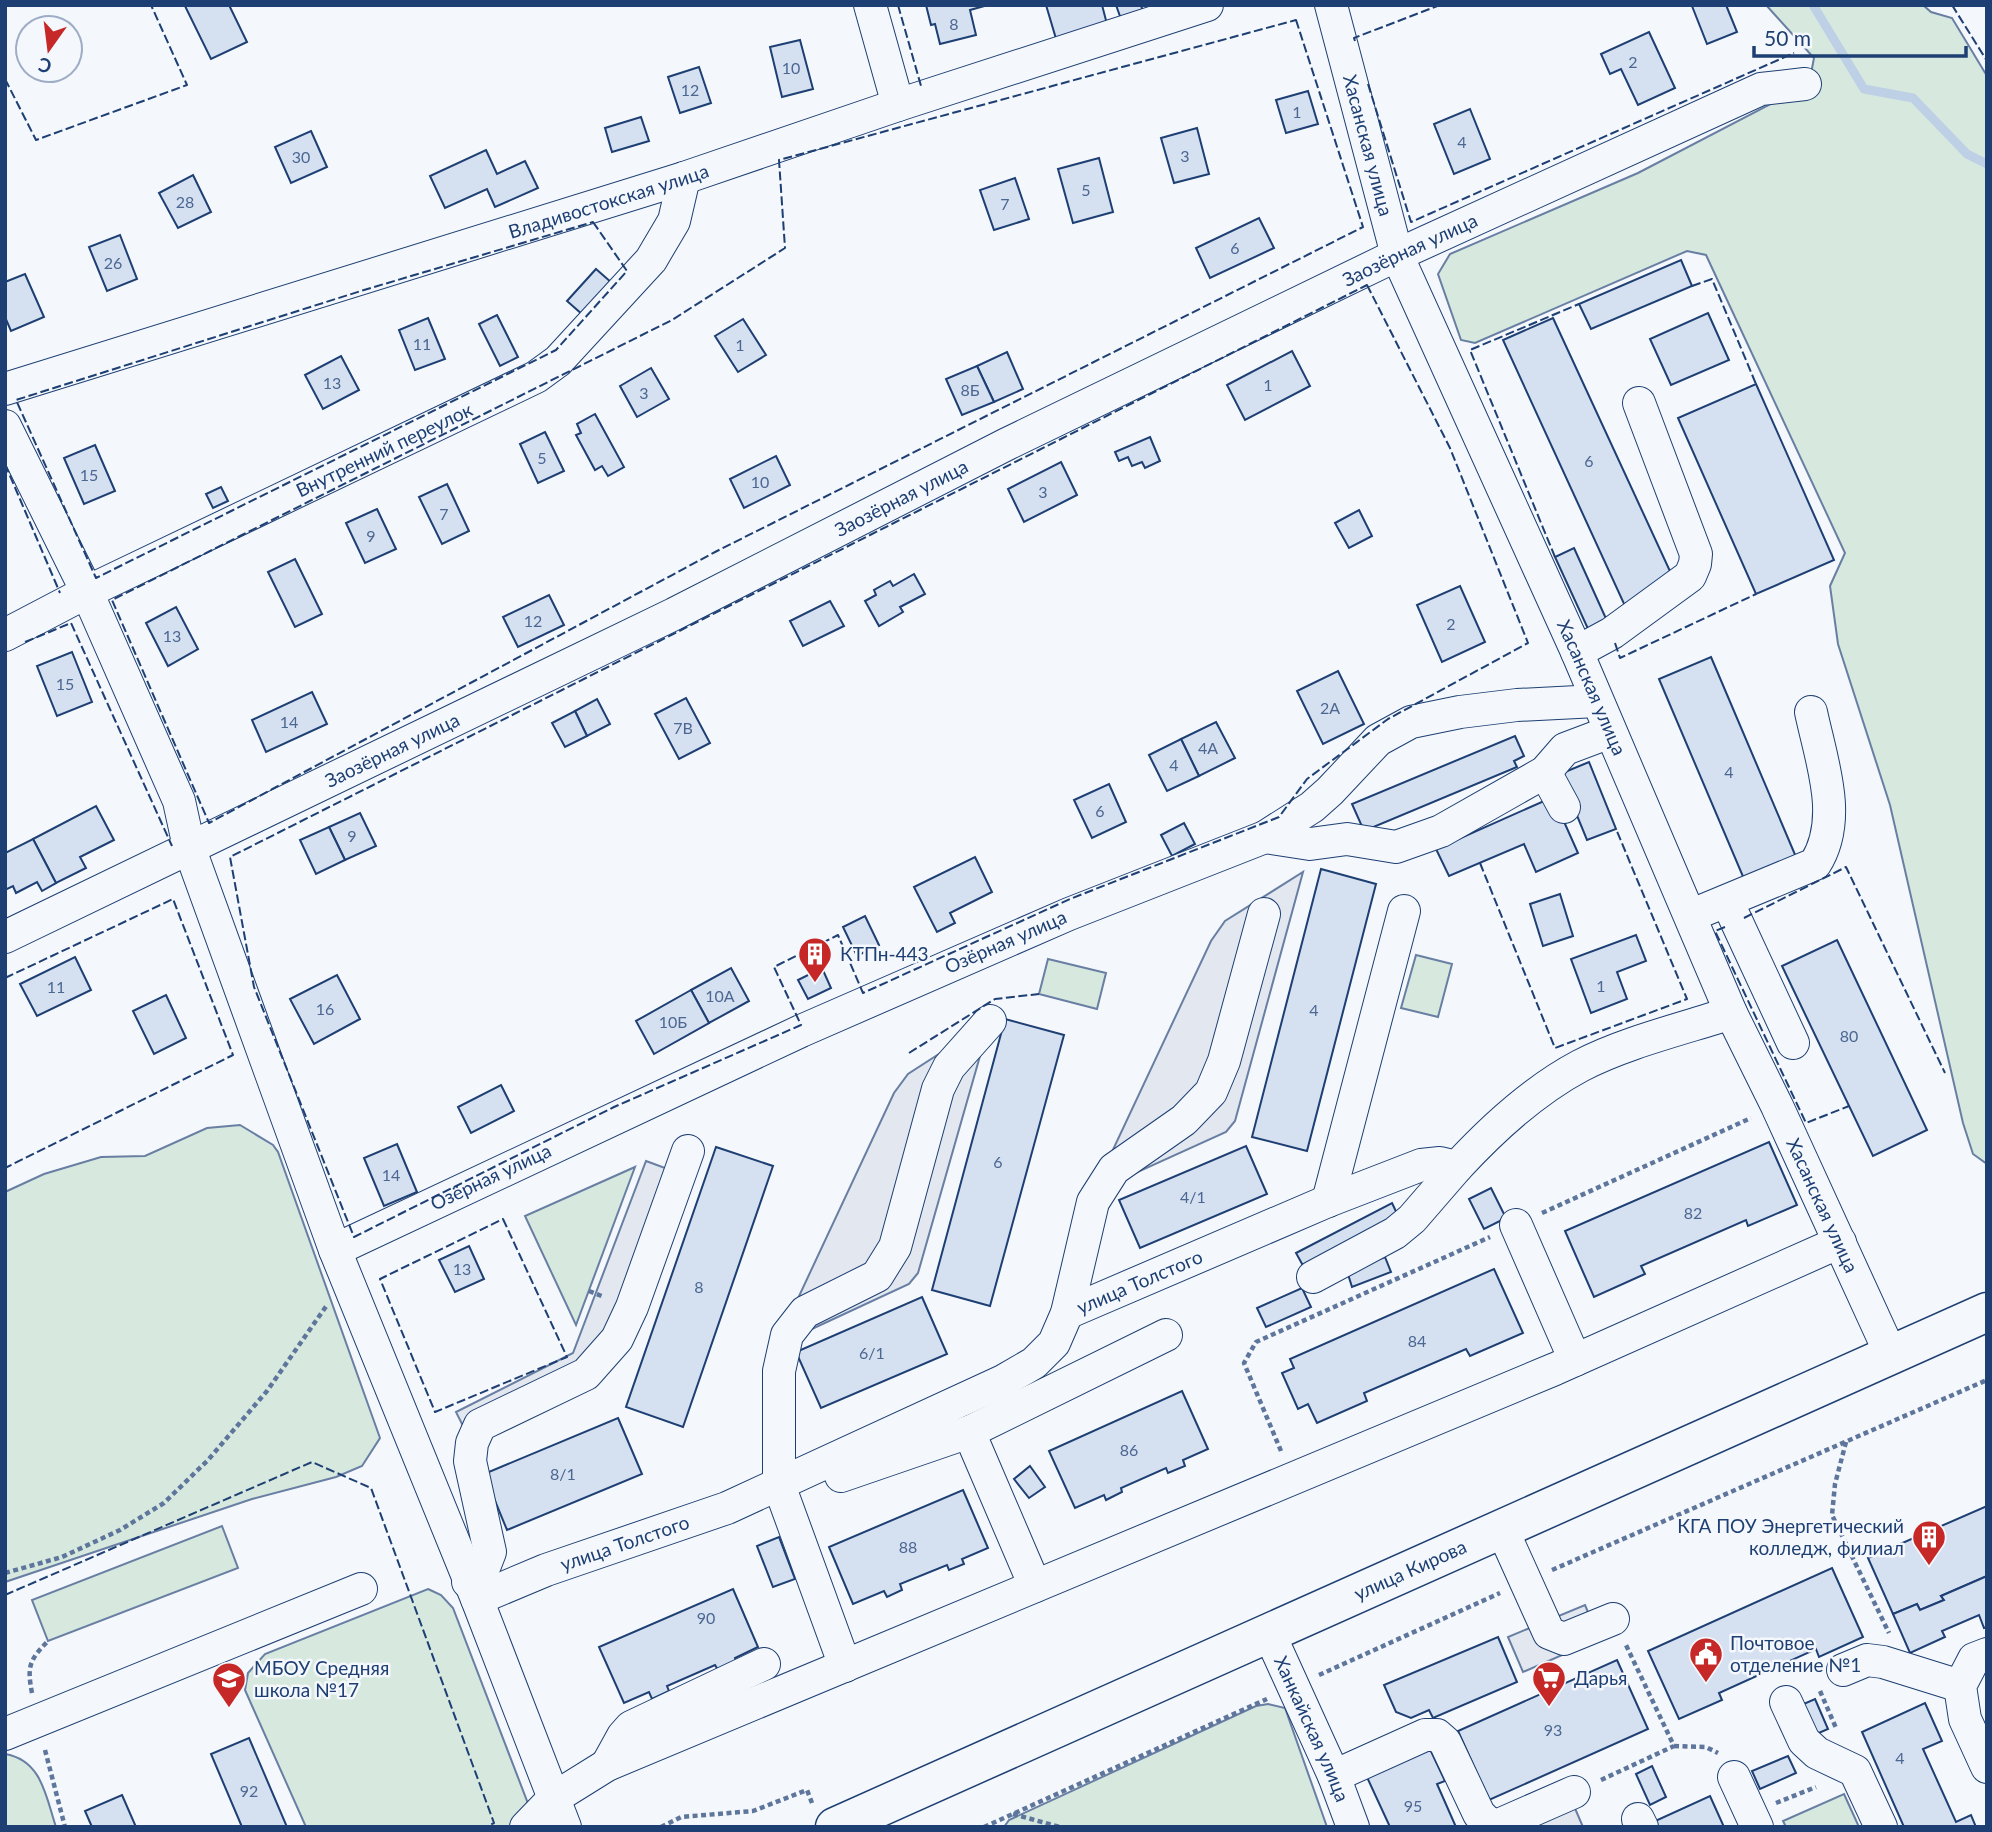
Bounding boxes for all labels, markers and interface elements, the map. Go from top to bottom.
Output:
north arrow [14,14,84,84]
house number: 8 [949,14,959,33]
scale bar [1754,14,1966,58]
text: 50 m [1764,25,1811,50]
house number: 2 [1628,52,1638,71]
text: С [35,53,54,79]
house number: 10 [782,58,800,77]
street label: Хасанская улица [1339,72,1398,218]
house number: 12 [681,80,699,99]
house number: 1 [1292,102,1302,121]
house number: 4 [1457,132,1467,151]
house number: 3 [1180,146,1190,165]
house number: 30 [292,147,310,166]
street label: Владивостокская улица [505,159,711,243]
house number: 5 [1081,180,1091,199]
house number: 28 [176,192,194,211]
house number: 7 [1000,194,1010,213]
street label: Заозёрная улица [1338,208,1481,291]
house number: 6 [1230,238,1240,257]
house number: 26 [104,253,122,272]
house number: 11 [413,334,431,353]
house number: 1 [735,335,745,354]
house number: 13 [323,373,341,392]
house number: 1 [1263,375,1273,394]
house number: 8Б [960,380,980,399]
house number: 3 [639,383,649,402]
street label: Внутренний переулок [292,397,476,501]
house number: 5 [537,448,547,467]
house number: 6 [1584,451,1594,470]
street label: Заозёрная улица [831,454,971,541]
house number: 15 [80,465,98,484]
house number: 10 [751,472,769,491]
house number: 3 [1038,482,1048,501]
house number: 7 [439,504,449,523]
house number: 9 [366,526,376,545]
house number: 12 [524,611,542,630]
house number: 2 [1446,614,1456,633]
street label: Хасанская улица [1553,616,1632,759]
house number: 13 [163,626,181,645]
house number: 15 [56,674,74,693]
house number: 2А [1320,698,1340,717]
street label: Заозёрная улица [321,707,463,792]
house number: 14 [280,712,298,731]
house number: 7В [673,718,693,737]
house number: 4А [1198,738,1218,757]
house number: 4 [1169,755,1179,774]
house number: 4 [1724,762,1734,781]
house number: 6 [1095,801,1105,820]
house number: 9 [347,826,357,845]
street label: Озёрная улица [941,905,1070,978]
building icon: КТПн-443 [796,935,834,984]
place label: КТПн-443 [840,942,929,965]
house number: 1 [1596,976,1606,995]
house number: 11 [47,977,65,996]
house number: 10А [705,986,735,1005]
house number: 16 [316,999,334,1018]
house number: 4 [1309,1000,1319,1019]
house number: 10Б [659,1012,687,1031]
house number: 80 [1840,1026,1858,1045]
street label: Хасанская улица [1782,1134,1864,1276]
street label: Озёрная улица [427,1138,554,1215]
house number: 6 [993,1152,1003,1171]
house number: 14 [382,1165,400,1184]
house number: 4/1 [1180,1187,1206,1206]
house number: 82 [1684,1203,1702,1222]
street label: улица Толстого [1073,1244,1206,1318]
house number: 13 [453,1259,471,1278]
house number: 8 [694,1277,704,1296]
house number: 84 [1408,1331,1426,1350]
house number: 6/1 [859,1343,885,1362]
house number: 86 [1120,1440,1138,1459]
house number: 8/1 [550,1464,576,1483]
street label: улица Толстого [557,1510,692,1575]
place label: КГА ПОУ Энергетический колледж, филиал [1677,1514,1904,1559]
building icon: КГА ПОУ Энергетический колледж, филиал [1910,1518,1948,1567]
street label: улица Кирова [1350,1534,1470,1605]
house number: 88 [899,1537,917,1556]
house number: 90 [697,1608,715,1627]
place label: Почтовое отделение №1 [1730,1631,1861,1676]
public building icon: Почтовое отделение №1 [1687,1635,1725,1684]
street label: Ханкайская улица [1270,1652,1354,1805]
place label: МБОУ Средняя школа №17 [254,1656,389,1701]
supermarket icon: Дарья [1530,1659,1568,1708]
school or university icon: МБОУ Средняя школа №17 [210,1660,248,1709]
place label: Дарья [1574,1666,1627,1689]
house number: 93 [1544,1720,1562,1739]
house number: 4 [1895,1748,1905,1767]
house number: 92 [240,1781,258,1800]
house number: 95 [1404,1796,1422,1815]

